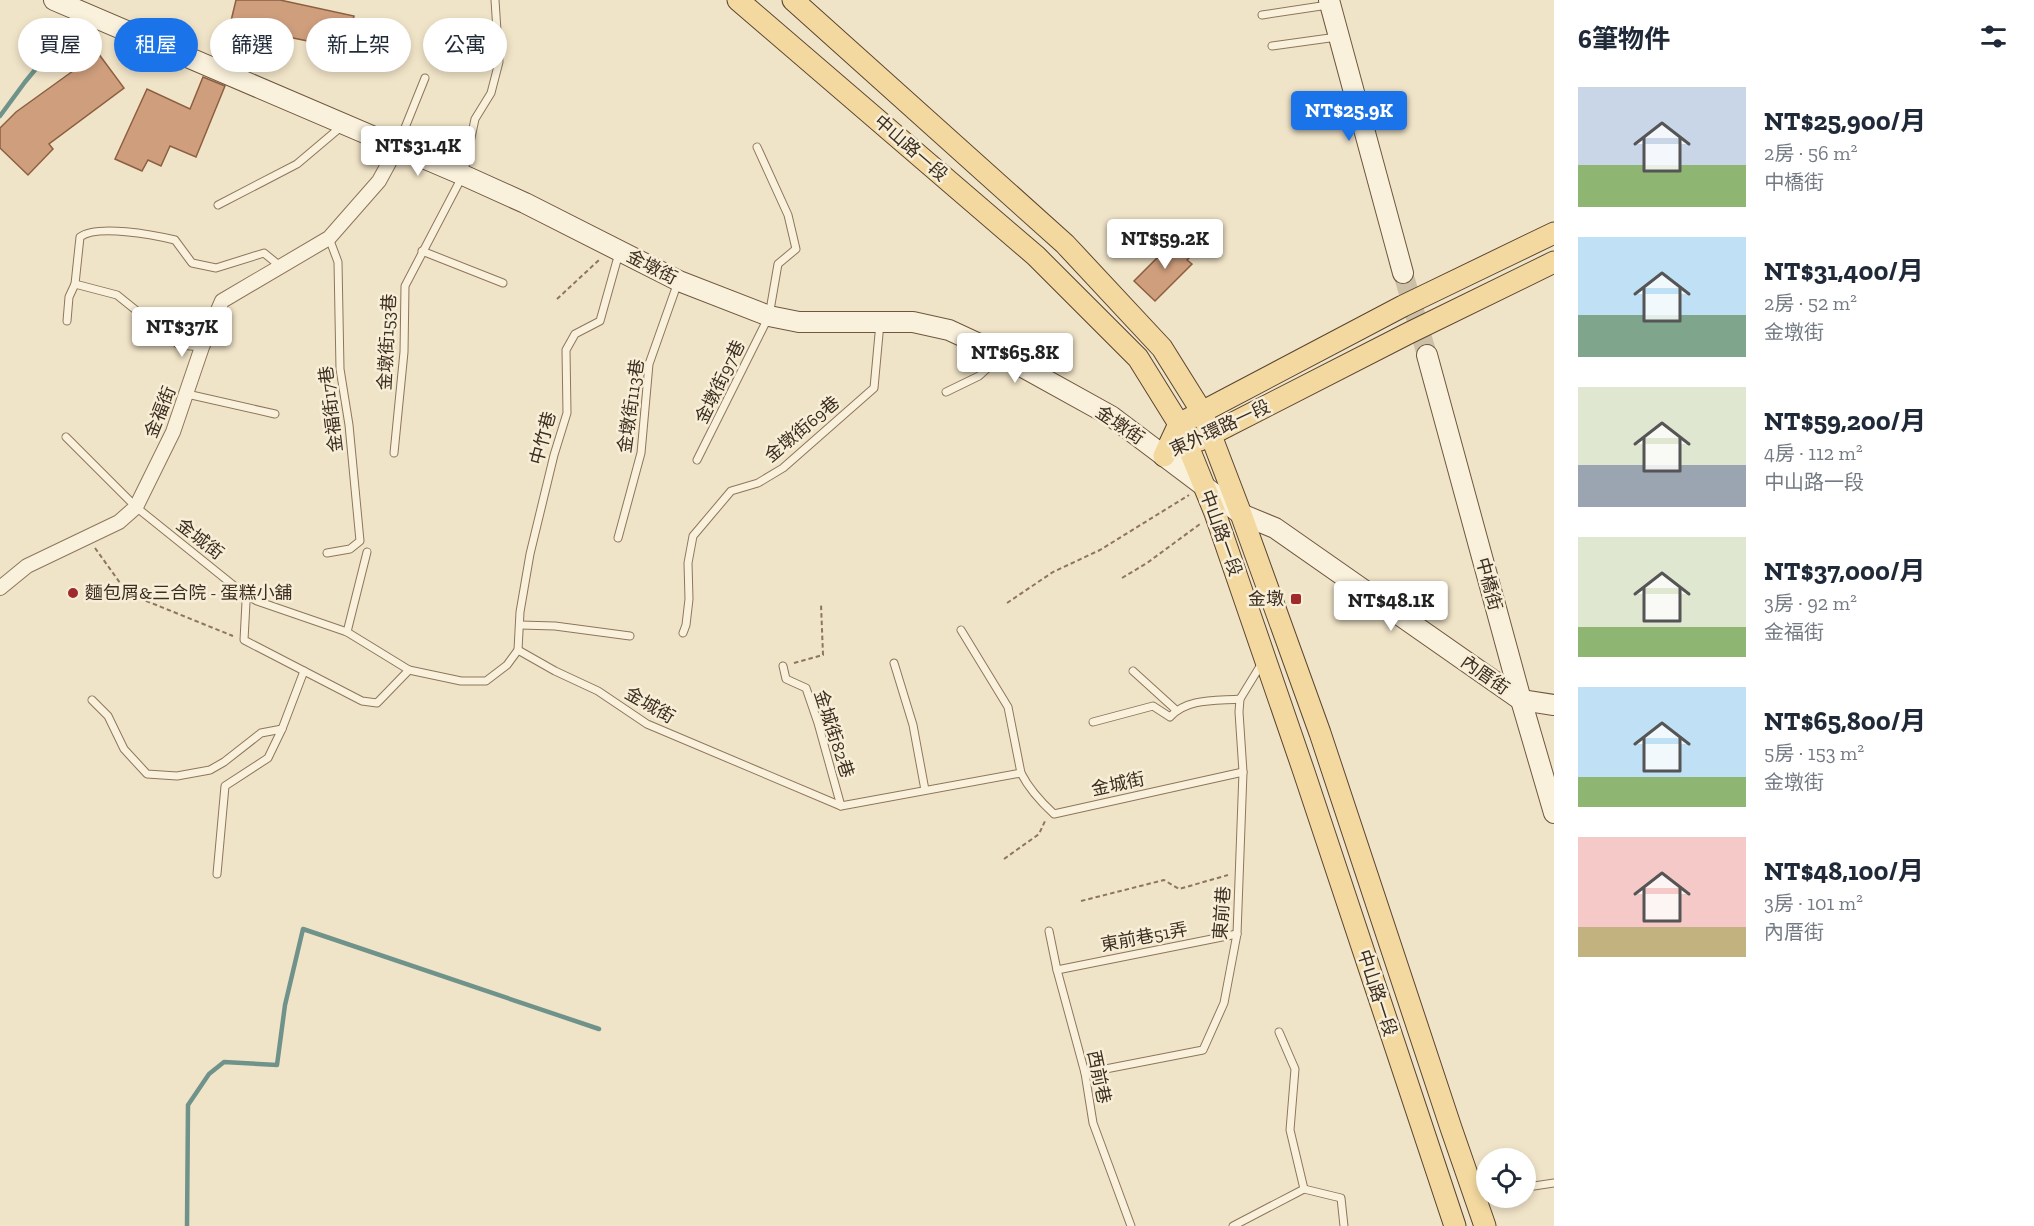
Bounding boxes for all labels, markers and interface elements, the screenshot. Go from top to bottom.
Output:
chip: 買屋 [18,18,102,72]
chip: 租屋 [114,18,198,72]
chip: 篩選 [210,18,294,72]
chip: 新上架 [306,18,411,72]
chip: 公寓 [423,18,507,72]
icon: filters [1977,20,2010,53]
text: 6筆物件 [1578,23,1670,55]
pin: NT$25.9K [1287,91,1411,142]
text: NT$25.9K [1305,98,1393,122]
text: NT$25,900/月 [1764,105,1926,137]
street label: 中山路一段 [870,110,952,186]
icon: home [1626,111,1698,183]
pin: NT$31.4K [356,126,480,177]
text: NT$31.4K [375,133,461,157]
text: 2房 · 56 m² [1764,141,1857,165]
text: 中橋街 [1764,170,1824,194]
pin: NT$59.2K [1103,219,1227,270]
text: NT$59.2K [1121,226,1209,250]
street label: 金墩街 [623,245,681,289]
text: NT$31,400/月 [1764,255,1924,287]
icon: home [1626,261,1698,333]
text: 2房 · 52 m² [1764,291,1857,315]
street label: 金墩街153巷 [373,293,401,391]
pin: NT$37K [133,307,231,358]
text: NT$37K [146,314,218,338]
text: 金墩街 [1764,320,1824,344]
pin: NT$65.8K [953,333,1077,384]
street label: 金墩街97巷 [690,337,750,427]
text: NT$65.8K [971,340,1059,364]
street label: 金墩街113巷 [614,358,648,454]
street label: 金福街17巷 [315,364,347,454]
street label: 金福街 [140,383,180,441]
street label: 金墩街69巷 [760,391,844,467]
street label: 東外環路一段 [1166,395,1274,461]
street label: 金墩街 [1091,401,1149,449]
text: NT$59,200/月 [1764,405,1926,437]
street label: 中竹巷 [525,409,561,467]
icon: home [1626,411,1698,483]
text: 4房 · 112 m² [1764,441,1863,465]
text: 中山路一段 [1764,470,1864,494]
street label: 中山路一段 [1195,487,1247,579]
street label: 金城街 [172,514,228,564]
street label: 中橋街 [1471,555,1507,613]
text: NT$37,000/月 [1764,555,1925,587]
icon: home [1626,561,1698,633]
pin: NT$48.1K [1329,581,1453,632]
place label: 麵包屑&三合院 - 蛋糕小舖 [85,582,293,604]
marker: 麵包屑&三合院 - 蛋糕小舖 [66,586,80,600]
place label: 金墩 [1248,588,1284,610]
text: NT$48.1K [1348,588,1434,612]
text: 3房 · 92 m² [1764,591,1857,615]
marker: 金墩 [1289,592,1303,606]
text: 金福街 [1764,620,1824,644]
street label: 內厝街 [1457,651,1513,699]
street label: 金城街 [621,682,679,728]
street label: 金城街82巷 [809,687,859,781]
text: NT$65,800/月 [1764,705,1926,737]
icon: home [1626,711,1698,783]
text: 5房 · 153 m² [1764,741,1864,765]
street label: 金城街 [1089,768,1147,800]
text: 金墩街 [1764,770,1824,794]
text: NT$48,100/月 [1764,855,1924,887]
icon: home [1626,861,1698,933]
street label: 東前巷 [1209,885,1235,941]
text: 3房 · 101 m² [1764,891,1863,915]
street label: 東前巷51弄 [1099,918,1189,956]
text: 內厝街 [1764,920,1824,944]
street label: 中山路一段 [1353,947,1401,1039]
street label: 西前巷 [1083,1048,1115,1106]
map controls [1476,1148,1536,1208]
button: locate [1476,1148,1536,1208]

